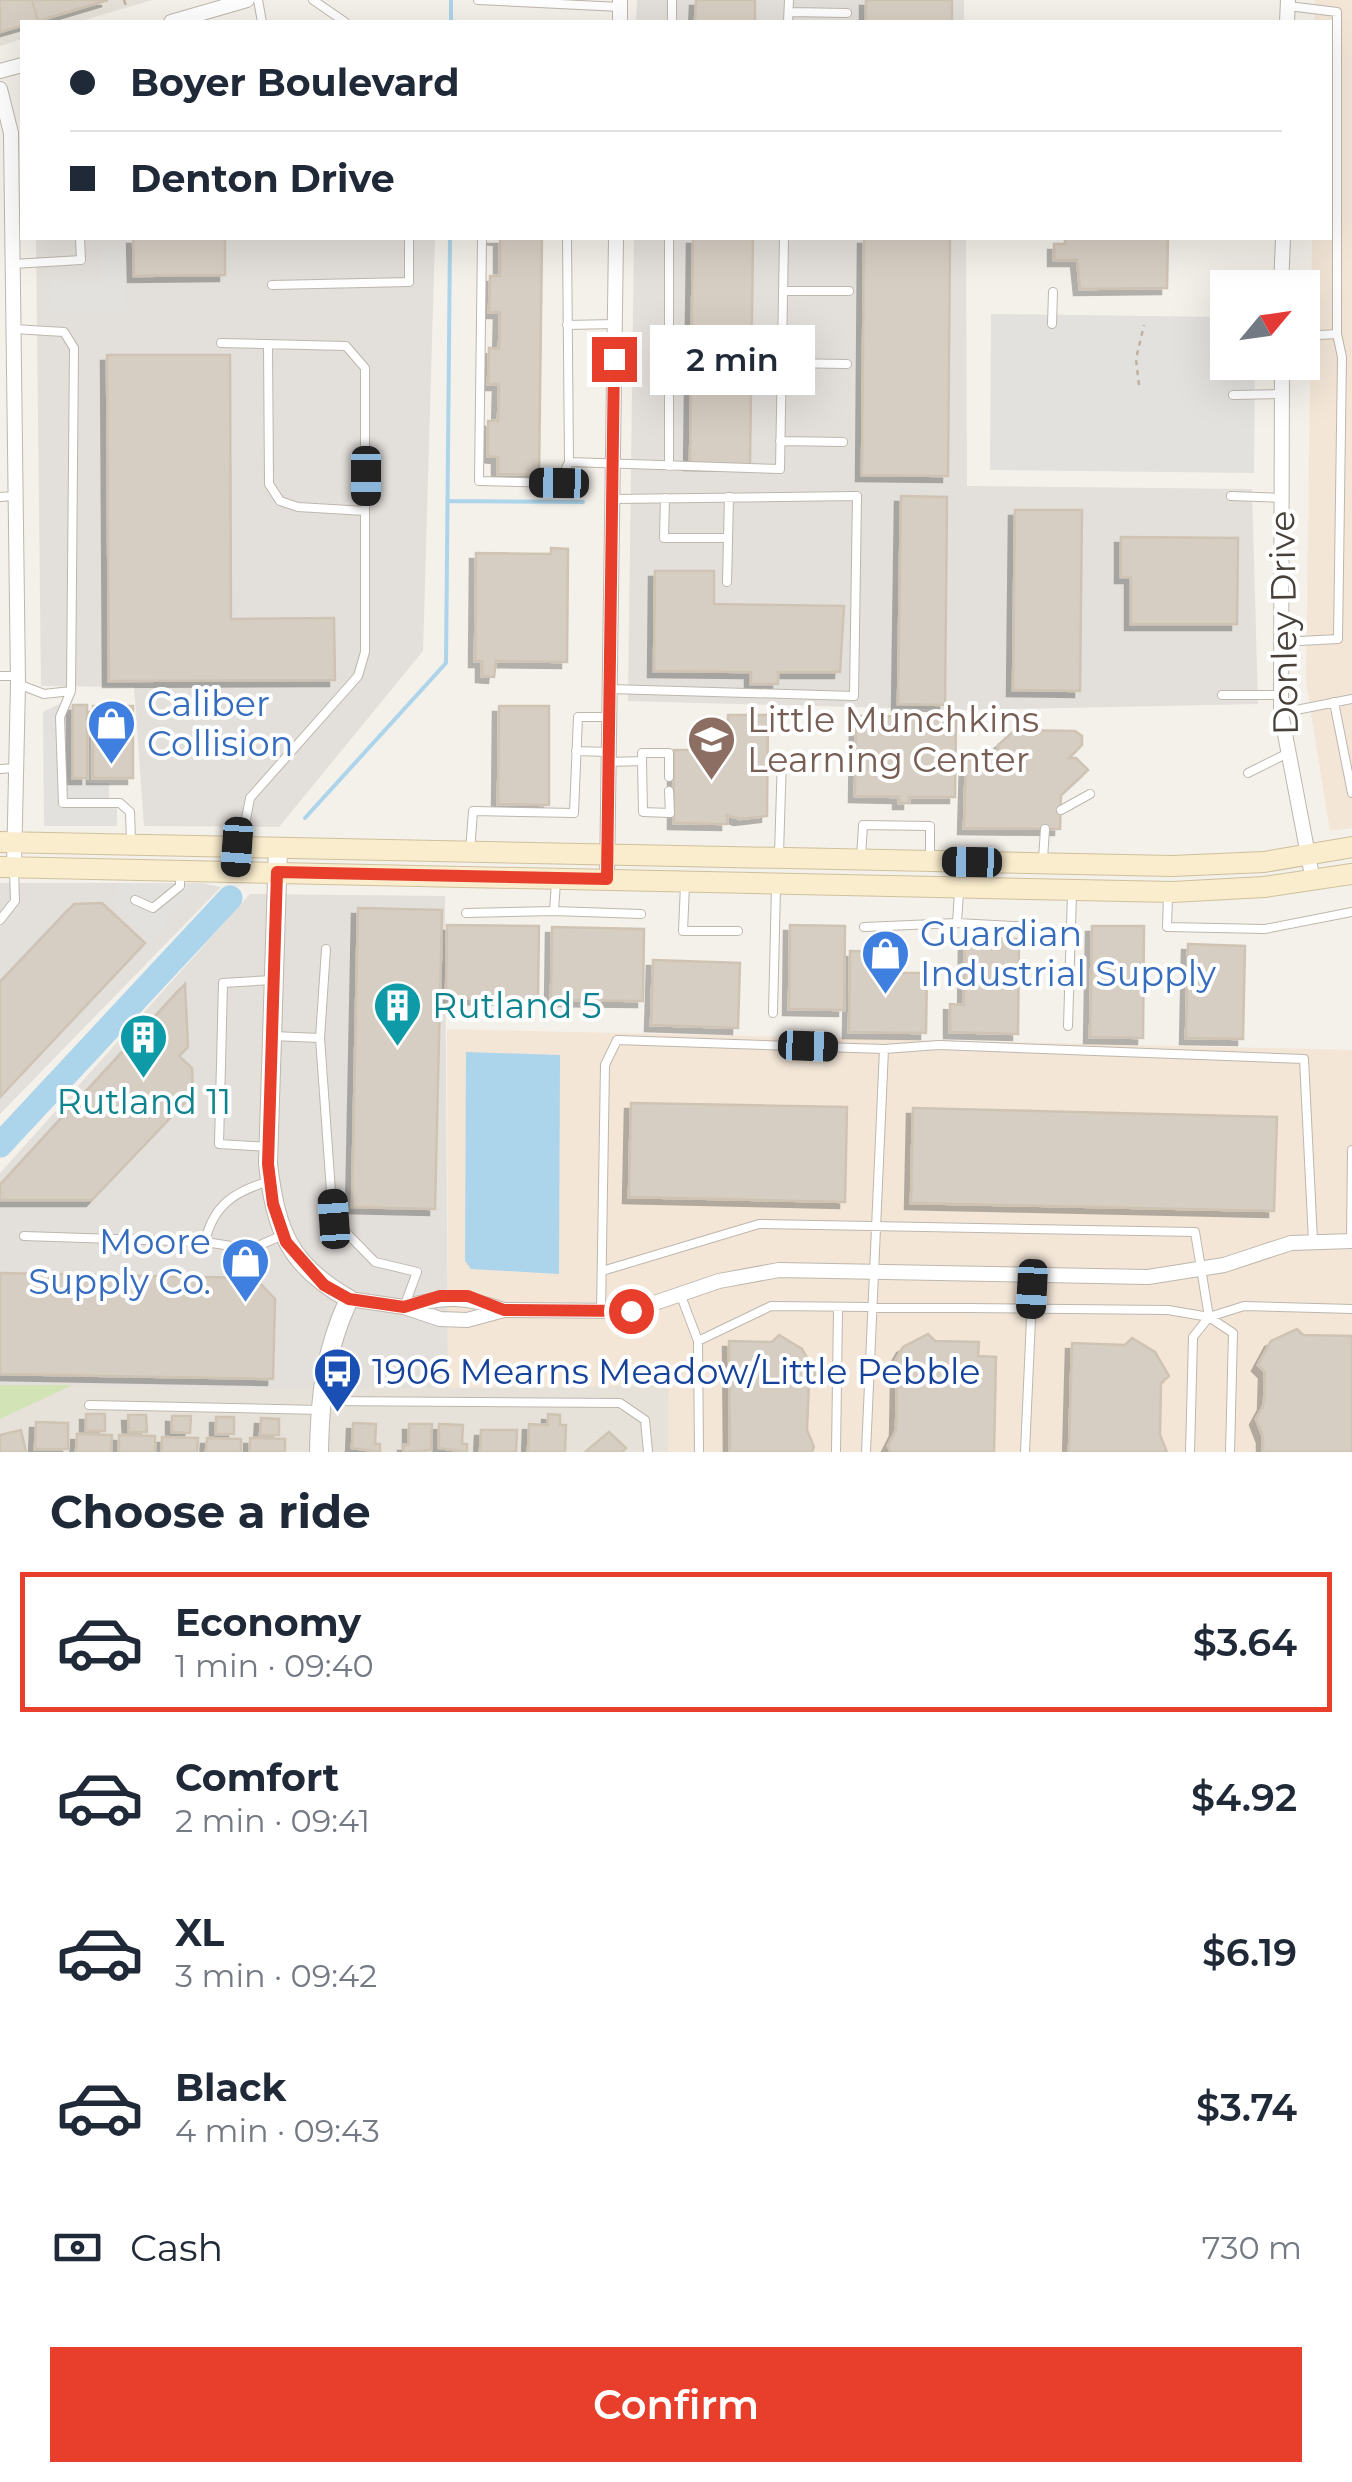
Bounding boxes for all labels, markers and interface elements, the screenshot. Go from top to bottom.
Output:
text: Boyer Boulevard [130,59,459,106]
text: Denton Drive [130,155,395,202]
north arrow [1210,270,1320,380]
map controls [1210,270,1320,380]
callout: 2 min [649,324,814,394]
route end [592,337,637,382]
text: 2 min [686,340,779,379]
car [351,446,381,506]
car [529,467,589,499]
street label: Donley Drive [1260,510,1307,736]
place label: Caliber Collision [147,682,293,765]
shop icon: Caliber Collision [86,698,138,766]
place label: Little Munchkins Learning Center [747,698,1039,781]
school or university icon: Little Munchkins Learning Center [686,714,738,782]
car [220,816,254,878]
car [942,846,1002,878]
place label: Guardian Industrial Supply [920,912,1216,995]
shop icon: Guardian Industrial Supply [859,928,911,996]
building icon: Rutland 5 [371,980,423,1048]
place label: Rutland 5 [432,984,601,1027]
building icon: Rutland 11 [118,1012,170,1080]
car [777,1030,839,1062]
place label: Rutland 11 [57,1080,231,1123]
car [317,1188,351,1250]
place label: Moore Supply Co. [28,1220,211,1303]
shop icon: Moore Supply Co. [220,1236,272,1304]
car [1015,1258,1049,1320]
route start [609,1289,654,1334]
bus stop icon: 1906 Mearns Meadow/Little Pebble [311,1346,363,1414]
place label: 1906 Mearns Meadow/Little Pebble [372,1350,981,1393]
text: Choose a ride [50,1484,371,1539]
icon: car [55,1597,145,1687]
text: Economy [175,1599,361,1646]
text: $3.64 [1193,1619,1297,1666]
text: 1 min · 09:40 [175,1646,374,1685]
icon: car [55,1752,145,1842]
text: Comfort [175,1754,339,1801]
text: $4.92 [1191,1774,1297,1821]
text: 2 min · 09:41 [175,1801,370,1840]
icon: car [55,1907,145,1997]
text: XL [175,1909,224,1956]
text: $6.19 [1202,1929,1297,1976]
text: 3 min · 09:42 [175,1956,377,1995]
icon: car [55,2062,145,2152]
text: Black [175,2064,286,2111]
text: $3.74 [1196,2084,1297,2131]
text: 4 min · 09:43 [175,2111,380,2150]
icon: cash [50,2220,105,2275]
text: Cash [130,2224,223,2271]
text: 730 m [1202,2228,1302,2267]
button: Confirm [50,2347,1302,2462]

